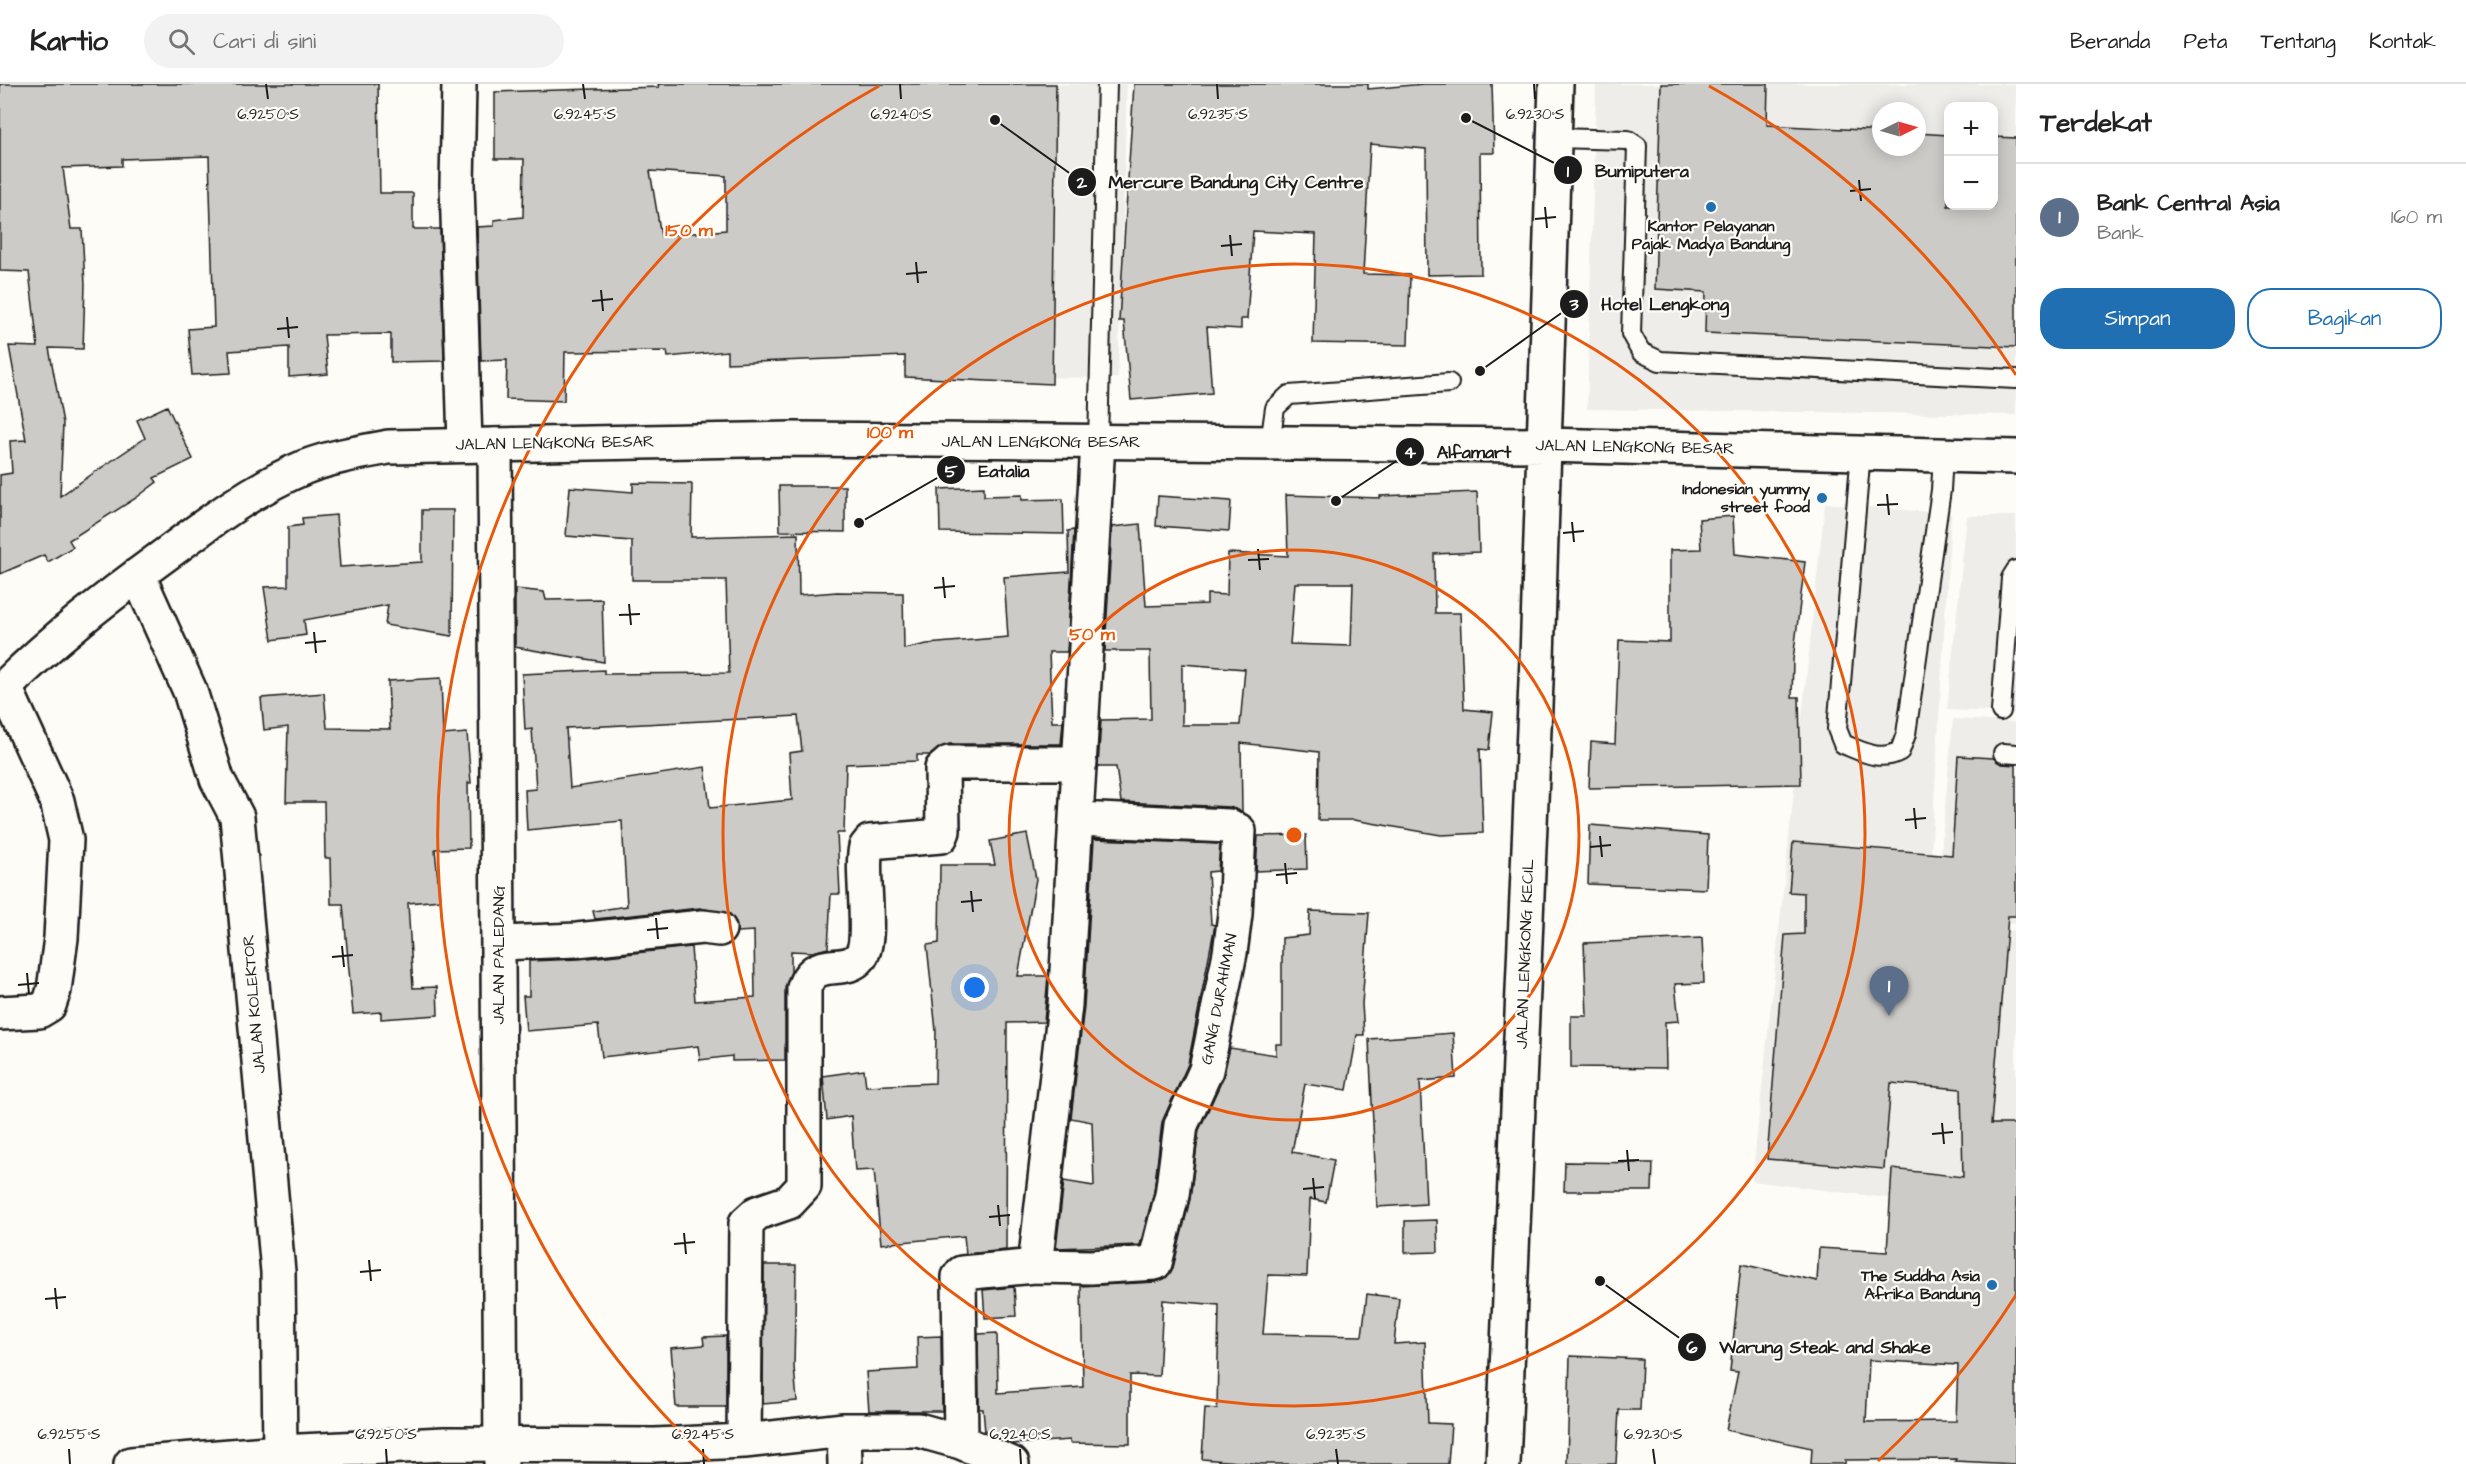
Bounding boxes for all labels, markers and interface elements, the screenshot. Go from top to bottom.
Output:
search box [144,14,564,68]
text: Kartio [30,22,108,61]
icon: search [165,25,198,58]
text: Cari di sini [213,26,316,57]
text: Beranda [2070,27,2151,56]
text: Peta [2184,27,2227,56]
text: Tentang [2260,27,2336,56]
text: Kontak [2369,27,2436,56]
north arrow [1872,102,1926,156]
map controls [1944,102,1998,210]
button: + [1944,102,1998,156]
text: 6.9250°S [237,104,299,125]
text: 6.9245°S [554,104,617,125]
text: 6.9240°S [870,104,932,125]
text: 6.9235°S [1188,104,1248,125]
text: 6.9230°S [1506,104,1565,125]
text: Terdekat [2040,105,2152,141]
callout: Bumiputera [1553,152,1701,188]
button: − [1944,156,1998,210]
text: 1 [1567,159,1570,184]
text: Bumiputera [1595,159,1690,184]
callout: Mercure Bandung City Centre [1067,164,1376,200]
text: 2 [1076,170,1088,195]
text: Mercure Bandung City Centre [1108,170,1364,196]
text: Bank Central Asia [2097,188,2280,219]
marker: Kantor Pelayanan Pajak Madya Bandung [1704,200,1718,214]
text: 1 [2058,203,2061,231]
text: 160 m [2391,203,2442,231]
place label: Kantor Pelayanan Pajak Madya Bandung [1632,215,1791,257]
text: 150 m [665,218,714,243]
text: Bank [2097,219,2144,247]
callout: Hotel Lengkong [1559,286,1741,322]
button: Simpan [2040,288,2235,349]
button: Bagikan [2247,288,2442,349]
text: 3 [1568,292,1579,317]
text: Hotel Lengkong [1601,292,1730,318]
text: 100 m [867,420,914,445]
street label: JALAN LENGKONG BESAR [455,430,655,456]
street label: JALAN LENGKONG BESAR [942,431,1140,453]
callout: Alfamart [1395,434,1523,470]
street label: JALAN LENGKONG BESAR [1535,434,1735,460]
text: 4 [1404,440,1417,465]
text: Alfamart [1437,440,1512,465]
callout: Eatalia [936,452,1041,488]
text: 5 [945,459,958,484]
text: Eatalia [979,459,1030,484]
place label: Indonesian yummy street food [1682,478,1811,518]
marker: Indonesian yummy street food [1815,491,1829,505]
text: 50 m [1069,622,1116,647]
centre of rings [1284,825,1304,845]
street label: JALAN LENGKONG KECIL [1511,859,1539,1049]
street label: JALAN PALEDANG [488,885,510,1025]
street label: GANG DURAHMAN [1196,932,1242,1066]
street label: JALAN KOLEKTOR [237,934,271,1074]
pin: 1 [1870,966,1908,1016]
your location [960,973,989,1002]
place label: The Suddha Asia Afrika Bandung [1860,1265,1981,1307]
marker: The Suddha Asia Afrika Bandung [1985,1278,1999,1292]
callout: Warung Steak and Shake [1677,1329,1943,1365]
text: 6 [1686,1335,1698,1360]
text: Warung Steak and Shake [1718,1335,1931,1361]
text: 6.9255°S [38,1424,101,1445]
text: 6.9250°S [355,1424,417,1445]
text: 6.9245°S [672,1424,735,1445]
text: 6.9240°S [989,1424,1051,1445]
text: 6.9235°S [1306,1424,1366,1445]
text: 6.9230°S [1624,1424,1683,1445]

